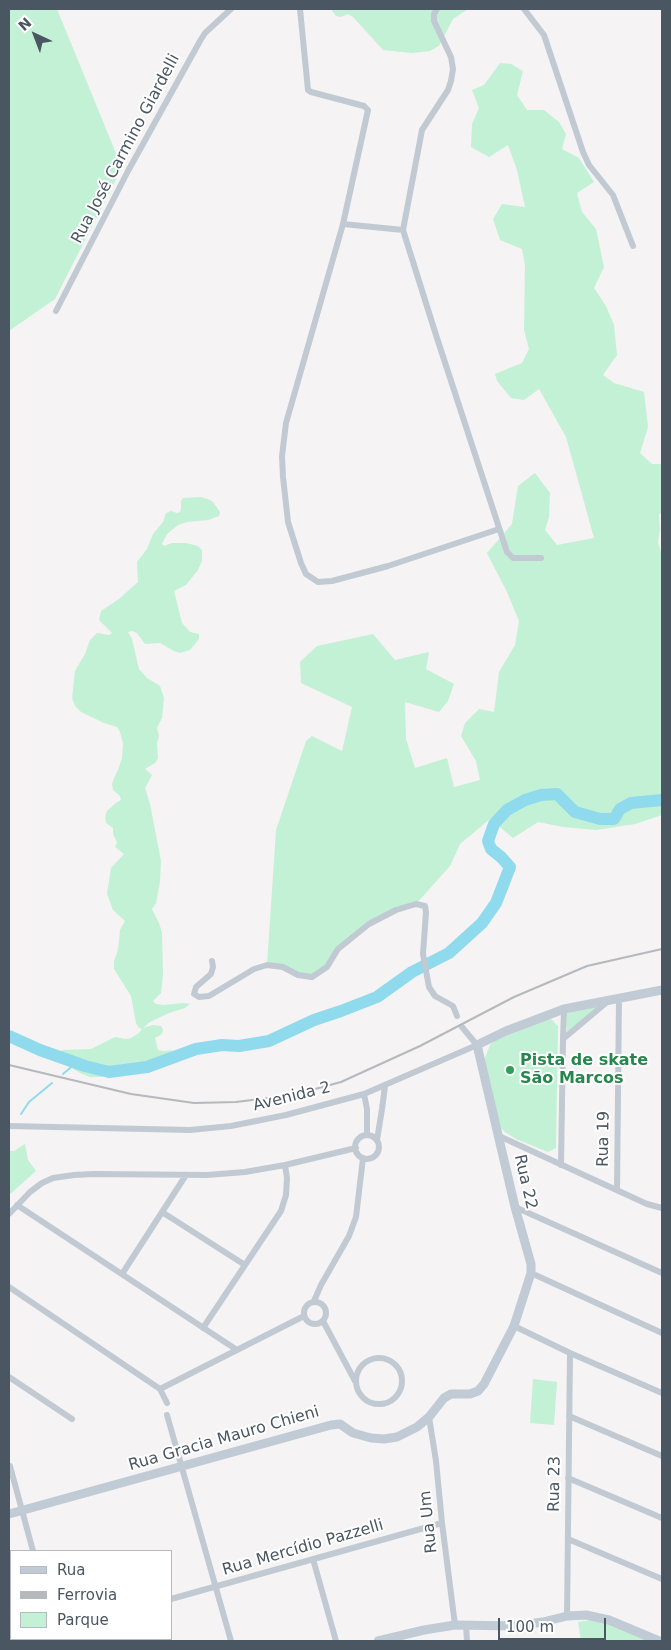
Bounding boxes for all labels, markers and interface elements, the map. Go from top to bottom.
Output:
north arrow [10,10,60,60]
text: N [15,14,35,34]
street label: Rua José Carmino Giardelli [68,51,184,247]
place label: Pista de skate São Marcos [520,1051,648,1089]
marker: Pista de skate São Marcos [504,1064,516,1076]
street label: Avenida 2 [251,1078,333,1116]
street label: Rua 19 [594,1111,614,1167]
street label: Rua 22 [509,1153,541,1211]
street label: Rua Gracia Mauro Chieni [126,1403,322,1475]
street label: Rua 23 [545,1456,565,1512]
street label: Rua Um [416,1490,442,1554]
street label: Rua Mercídio Pazzelli [220,1516,386,1580]
legend [10,1550,172,1640]
text: Rua [57,1561,85,1579]
text: Ferrovia [57,1586,117,1604]
scale bar [501,1608,608,1640]
text: Parque [57,1611,109,1629]
text: 100 m [506,1618,554,1636]

